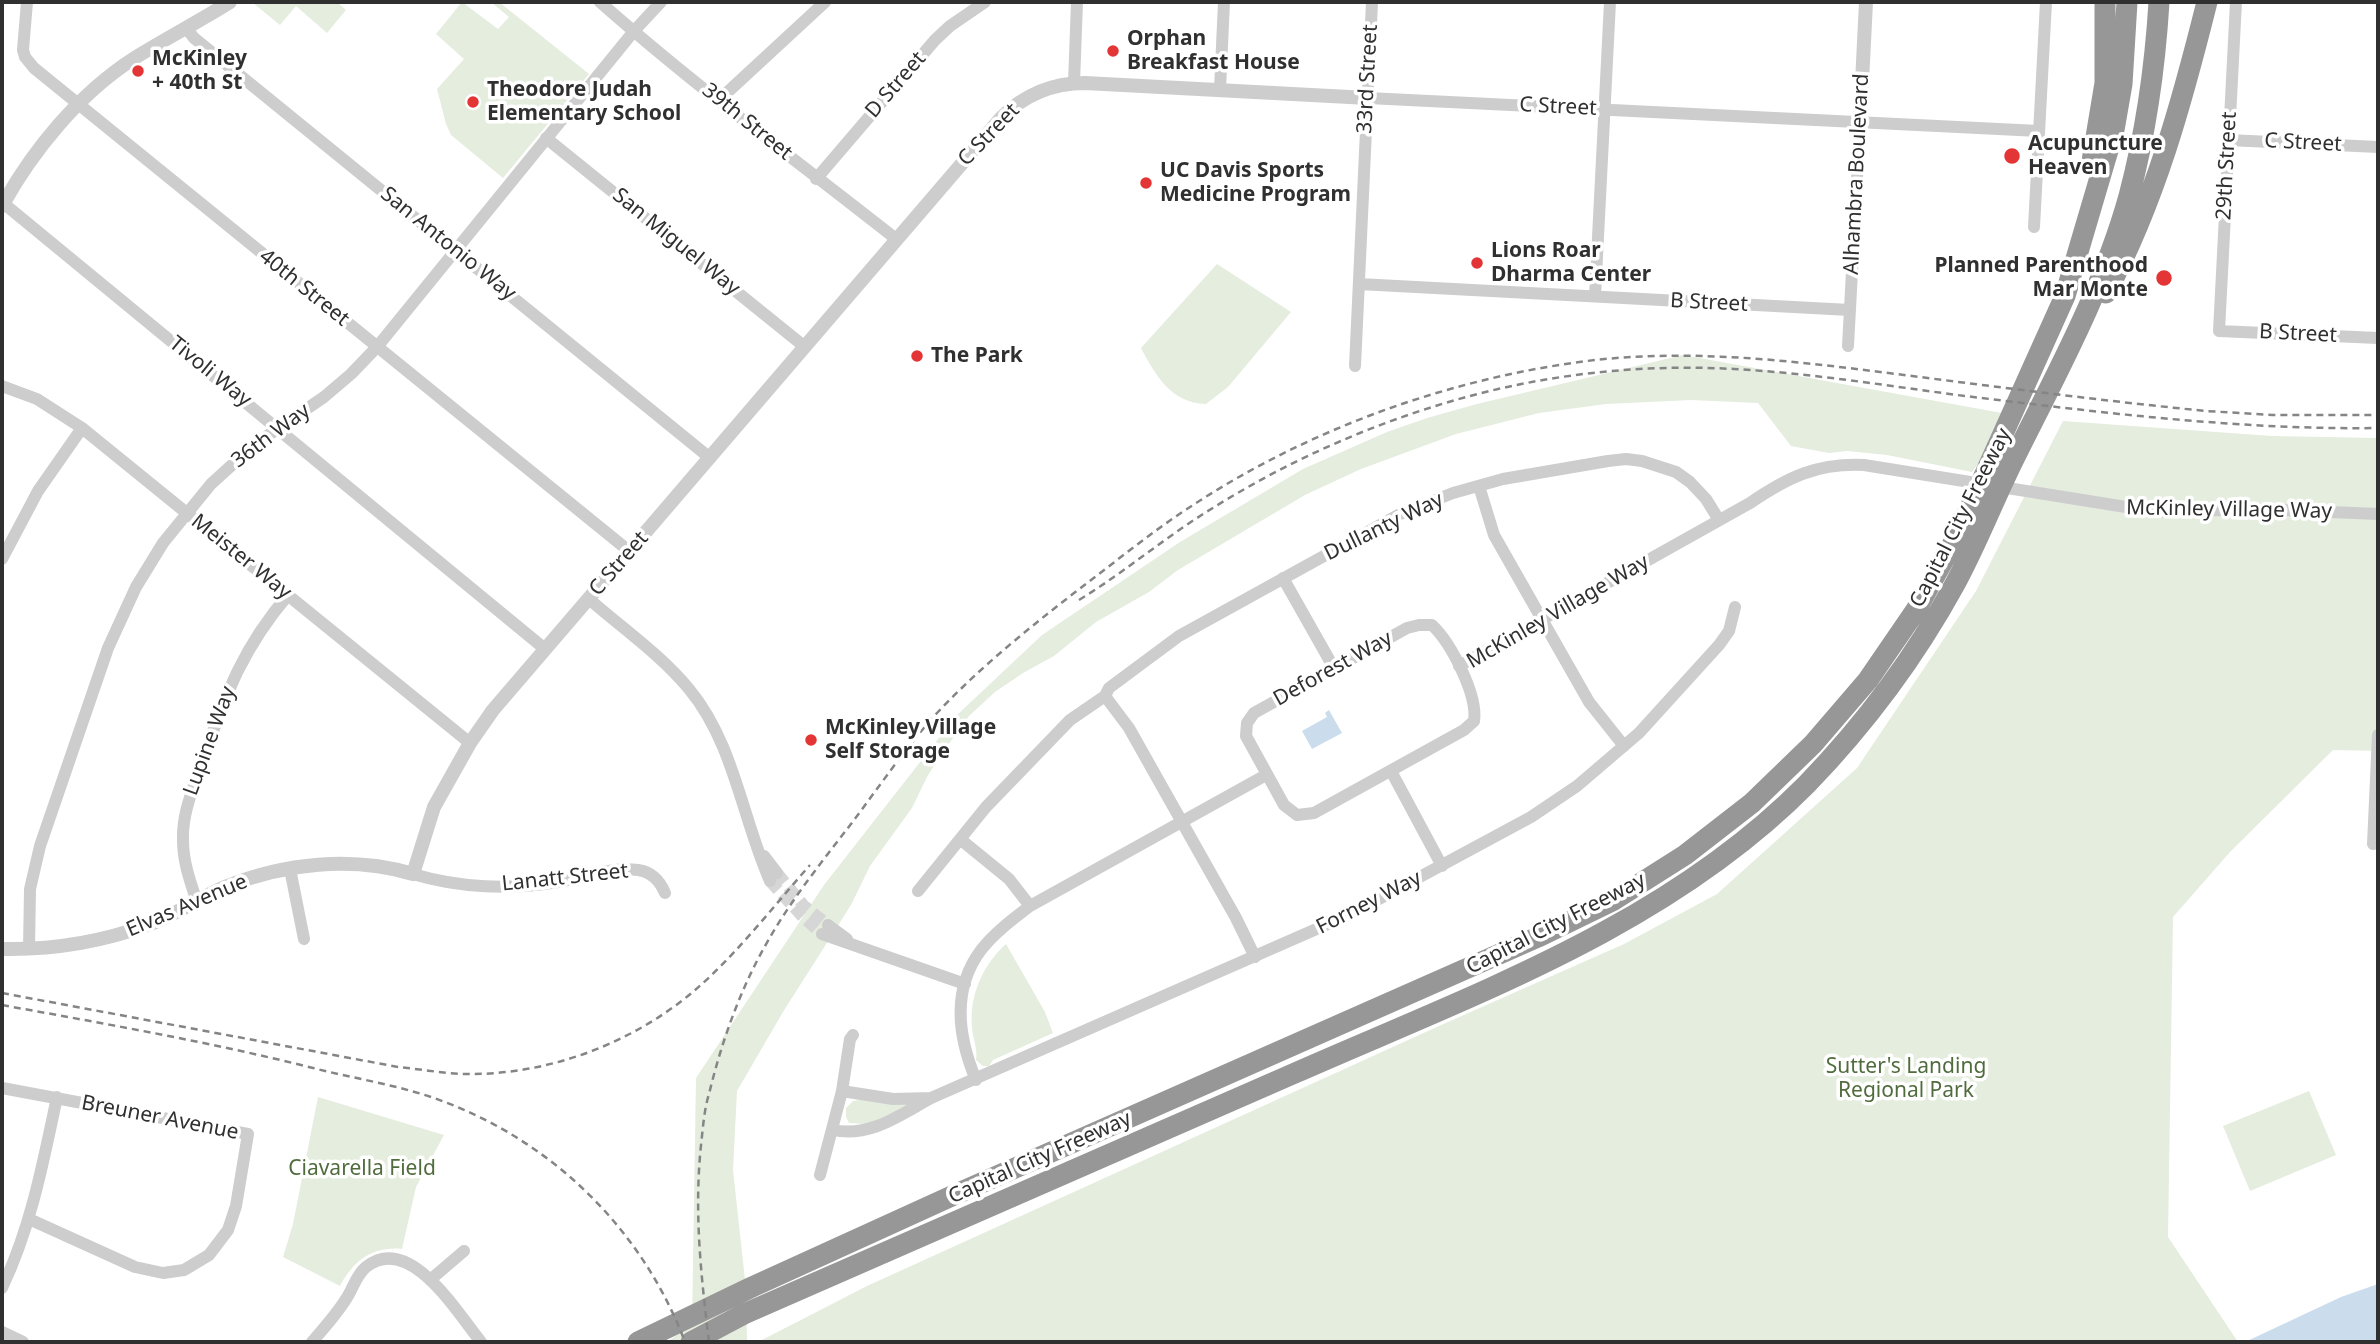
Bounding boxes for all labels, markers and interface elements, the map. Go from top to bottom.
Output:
street label: 33rd Street [1353,24,1383,134]
place label: Orphan Breakfast House [1127,26,1300,76]
marker: Orphan Breakfast House [1105,43,1121,59]
place label: McKinley + 40th St [152,46,247,96]
street label: D Street [860,47,932,123]
marker: McKinley + 40th St [130,63,146,79]
street label: Alhambra Boulevard [1839,73,1875,275]
place label: Theodore Judah Elementary School [487,77,681,127]
street label: 39th Street [697,78,797,166]
street label: C Street [1519,92,1597,122]
marker: Theodore Judah Elementary School [465,94,481,110]
street label: C Street [953,98,1025,172]
street label: 29th Street [2212,111,2242,221]
street label: C Street [2264,128,2342,158]
place label: Acupuncture Heaven [2028,131,2163,181]
marker: Acupuncture Heaven [2002,146,2022,166]
place label: UC Davis Sports Medicine Program [1160,158,1351,208]
marker: UC Davis Sports Medicine Program [1138,175,1154,191]
street label: San Antonio Way [375,182,521,306]
street label: San Miguel Way [607,183,745,301]
place label: Lions Roar Dharma Center [1491,238,1651,288]
street label: 40th Street [254,244,354,332]
place label: Planned Parenthood Mar Monte [1934,253,2148,303]
marker: Lions Roar Dharma Center [1469,255,1485,271]
marker: Planned Parenthood Mar Monte [2154,268,2174,288]
street label: B Street [1670,288,1748,318]
street label: B Street [2259,319,2337,349]
street label: Tivoli Way [164,331,256,413]
place label: The Park [931,343,1023,369]
marker: The Park [909,348,925,364]
street label: 36th Way [227,398,315,474]
street label: Capital City Freeway [1905,424,2017,612]
street label: Dullanty Way [1320,487,1448,567]
street label: McKinley Village Way [2126,496,2332,524]
street label: Meister Way [186,509,296,605]
street label: C Street [584,527,654,601]
street label: McKinley Village Way [1463,550,1653,674]
street label: Deforest Way [1269,626,1397,712]
street label: Lupine Way [179,683,241,799]
place label: McKinley Village Self Storage [825,715,996,765]
marker: McKinley Village Self Storage [803,732,819,748]
street label: Lanatt Street [501,859,629,897]
street label: Forney Way [1312,866,1426,940]
street label: Capital City Freeway [1462,868,1650,980]
street label: Elvas Avenue [123,869,251,943]
park label: Sutter's Landing Regional Park [1826,1054,1986,1104]
street label: Breuner Avenue [79,1090,241,1146]
street label: Capital City Freeway [945,1106,1135,1210]
park label: Ciavarella Field [288,1156,436,1182]

